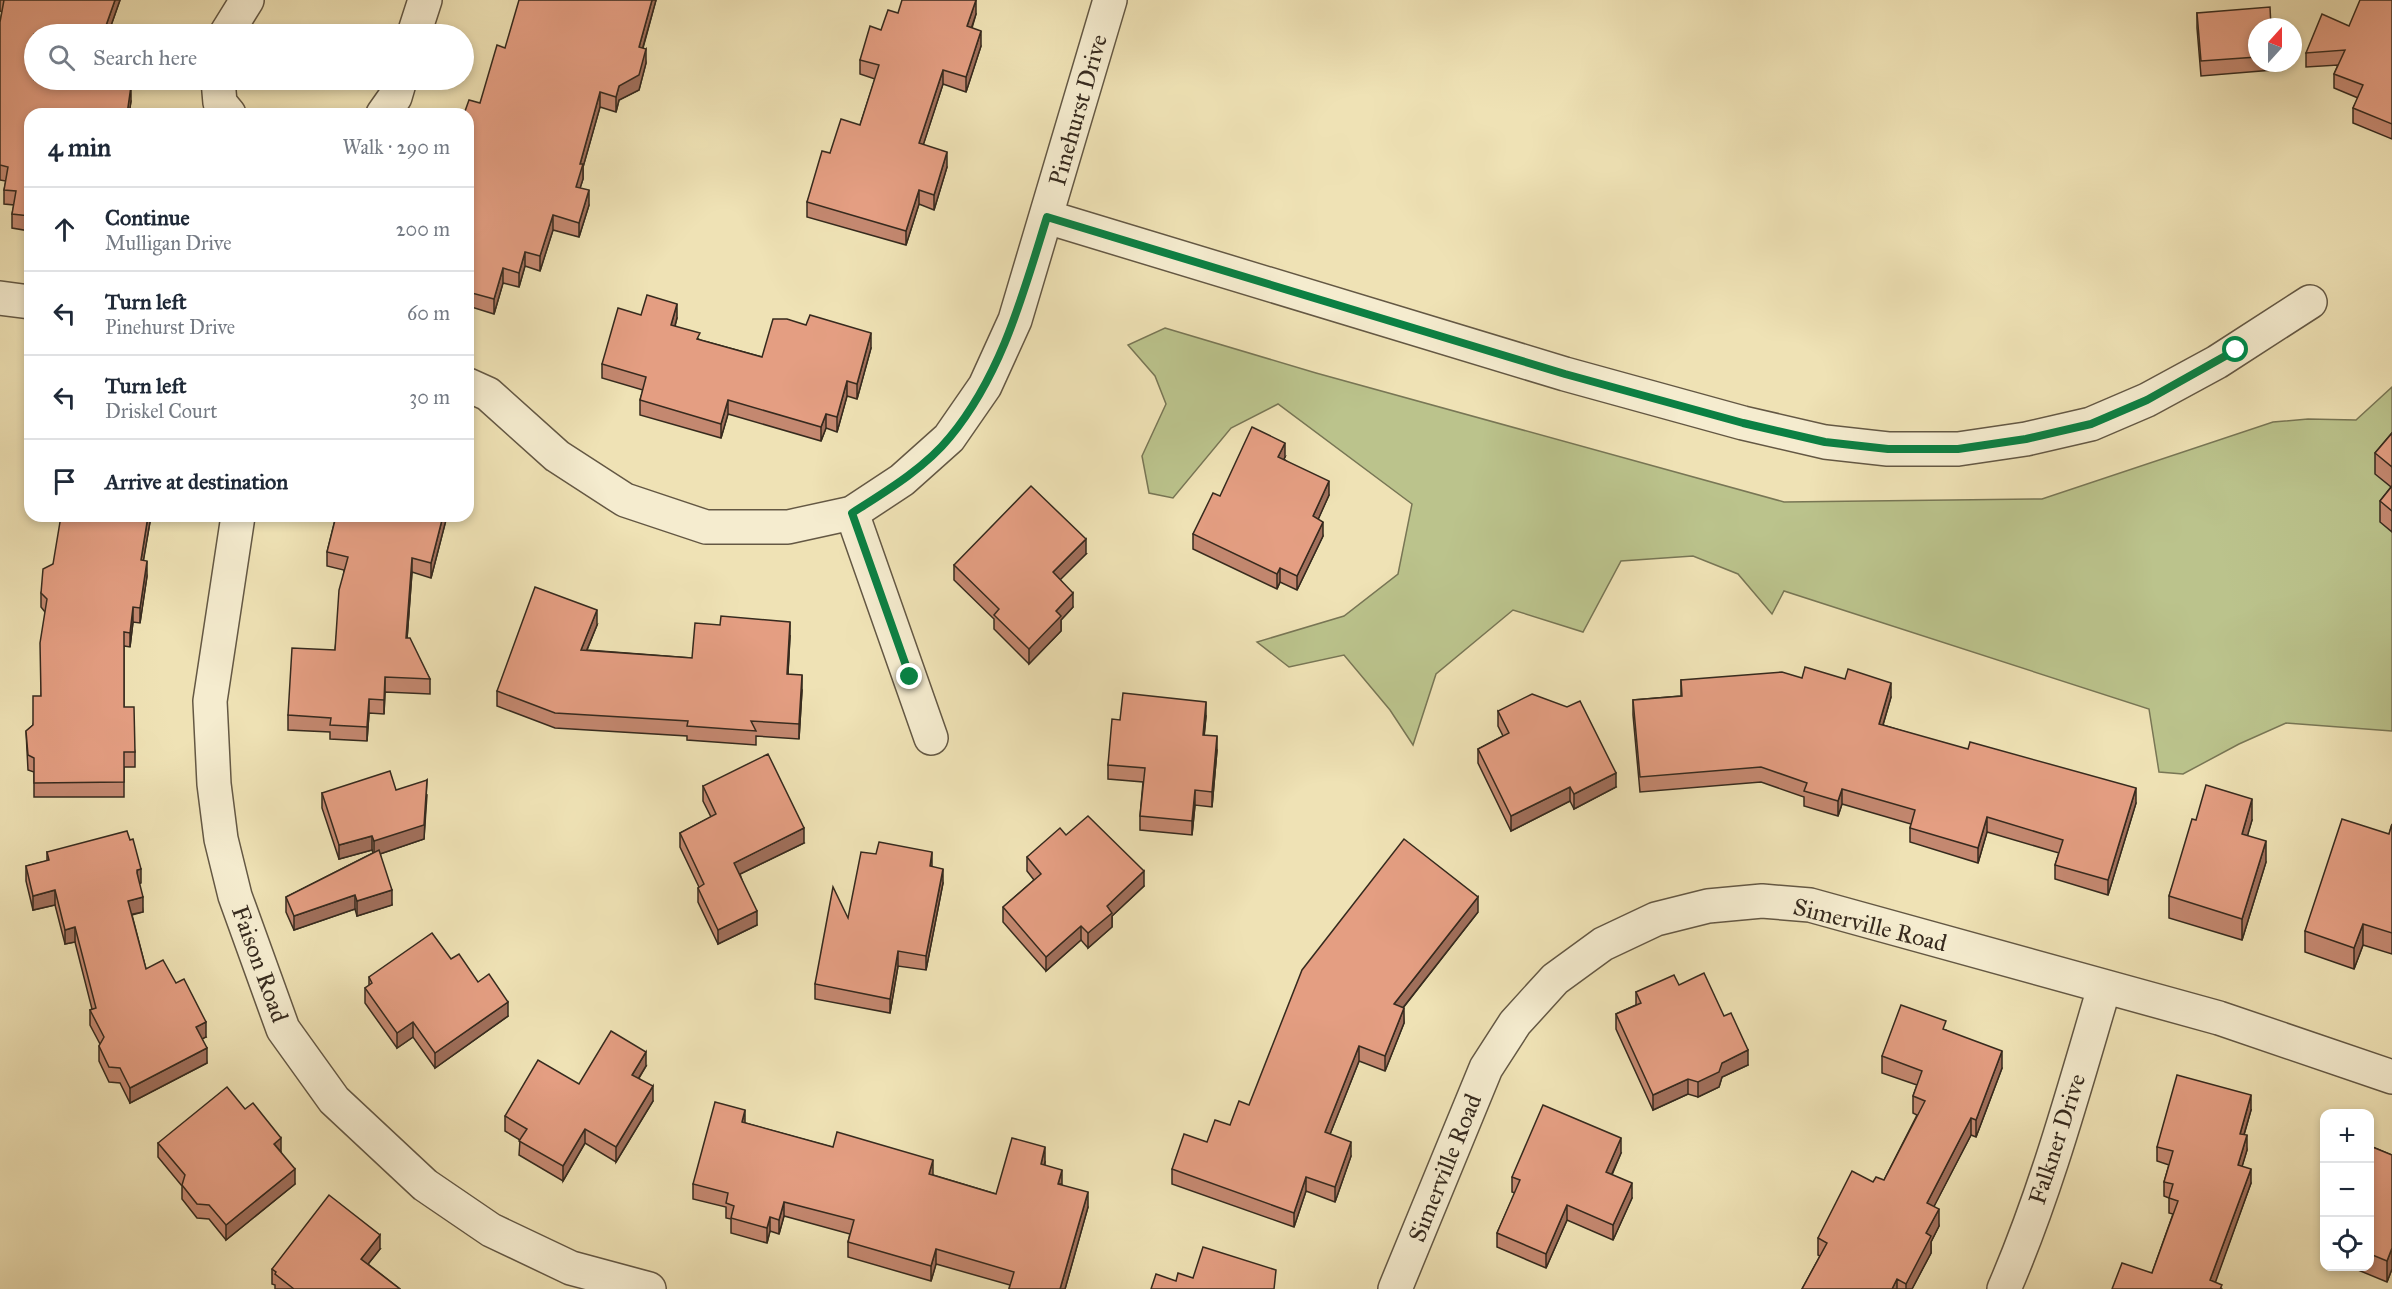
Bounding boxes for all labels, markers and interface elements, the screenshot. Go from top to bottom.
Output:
north arrow [2248,18,2302,72]
search box [24,24,474,90]
street label: Pinehurst Drive [1042,31,1114,189]
icon: search [45,41,78,74]
text: Search here [93,44,197,71]
text: 4 min [48,131,111,163]
text: Walk · 290 m [342,135,450,159]
text: Continue [105,204,190,231]
icon: ahead [48,213,81,246]
text: 200 m [396,217,450,241]
text: Mulligan Drive [105,231,232,255]
text: Turn left [105,288,187,315]
icon: left [48,297,81,330]
text: 60 m [407,301,450,325]
text: Pinehurst Drive [105,315,235,339]
route start [2222,336,2248,362]
text: Turn left [105,372,187,399]
icon: left [48,381,81,414]
text: 30 m [409,385,450,409]
text: Driskel Court [105,399,217,423]
icon: arrive [48,465,81,498]
text: Arrive at destination [105,468,288,495]
route end [896,663,922,689]
street label: Simerville Road [1790,891,1950,959]
street label: Faison Road [225,901,295,1027]
street label: Falkner Drive [2022,1070,2092,1208]
street label: Simerville Road [1402,1090,1488,1246]
map controls [2320,1109,2374,1271]
button: + [2320,1109,2374,1163]
button: − [2320,1163,2374,1217]
button: locate [2320,1217,2374,1271]

